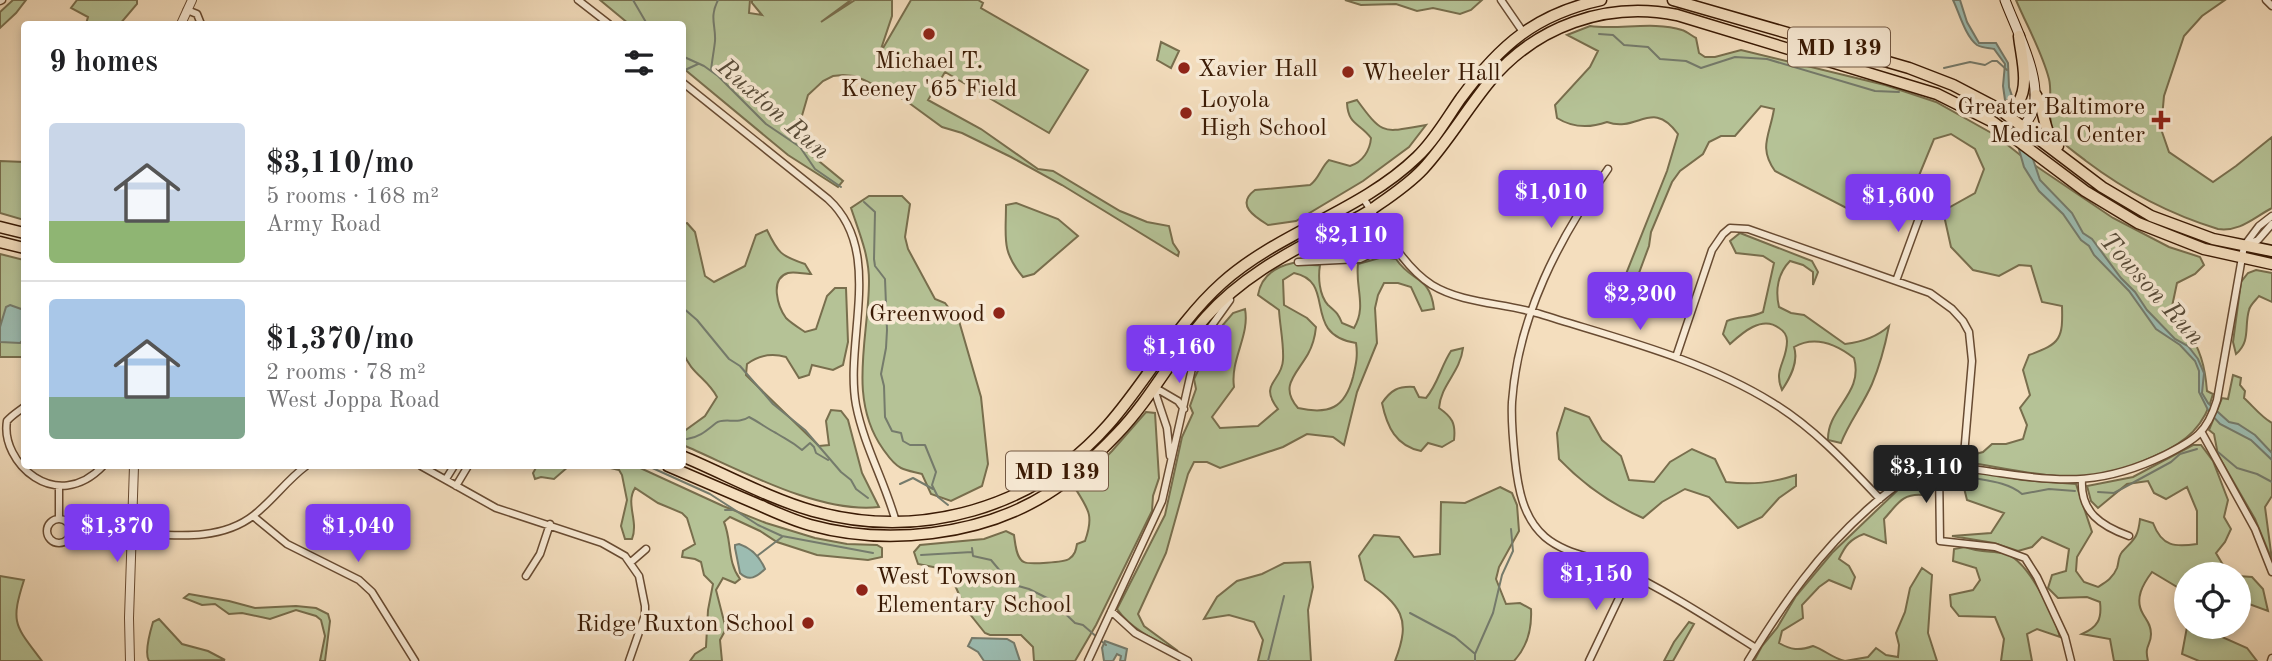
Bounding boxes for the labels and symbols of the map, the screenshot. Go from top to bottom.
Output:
marker: Michael T. Keeney '65 Field [921,26,937,42]
road number: MD 139 [1788,28,1890,66]
place label: Michael T. Keeney '65 Field [841,50,1017,102]
water label: Ruxton Run [711,53,834,165]
place label: Xavier Hall [1198,58,1318,82]
marker: Xavier Hall [1176,60,1192,76]
place label: Wheeler Hall [1362,62,1501,86]
marker: Wheeler Hall [1340,64,1356,80]
place label: Loyola High School [1200,89,1327,141]
place label: Greater Baltimore Medical Center [1957,96,2145,148]
marker: Loyola High School [1178,105,1194,121]
marker: Greater Baltimore Medical Center [2151,110,2171,130]
pin: $1,010 [1494,170,1608,230]
pin: $1,600 [1841,174,1955,234]
pin: $2,110 [1294,214,1408,273]
water label: Towson Run [2094,228,2209,351]
pin: $2,200 [1583,272,1697,332]
place label: Greenwood [869,303,985,327]
marker: Greenwood [991,305,1007,321]
pin: $1,160 [1122,326,1236,385]
pin: $3,110 [1869,446,1983,505]
road number: MD 139 [1006,452,1108,491]
pin: $1,370 [60,504,174,564]
pin: $1,040 [301,504,415,564]
pin: $1,150 [1539,552,1653,612]
place label: West Towson Elementary School [876,566,1071,618]
marker: West Towson Elementary School [854,582,870,598]
place label: Ridge Ruxton School [576,613,794,637]
marker: Ridge Ruxton School [800,615,816,631]

